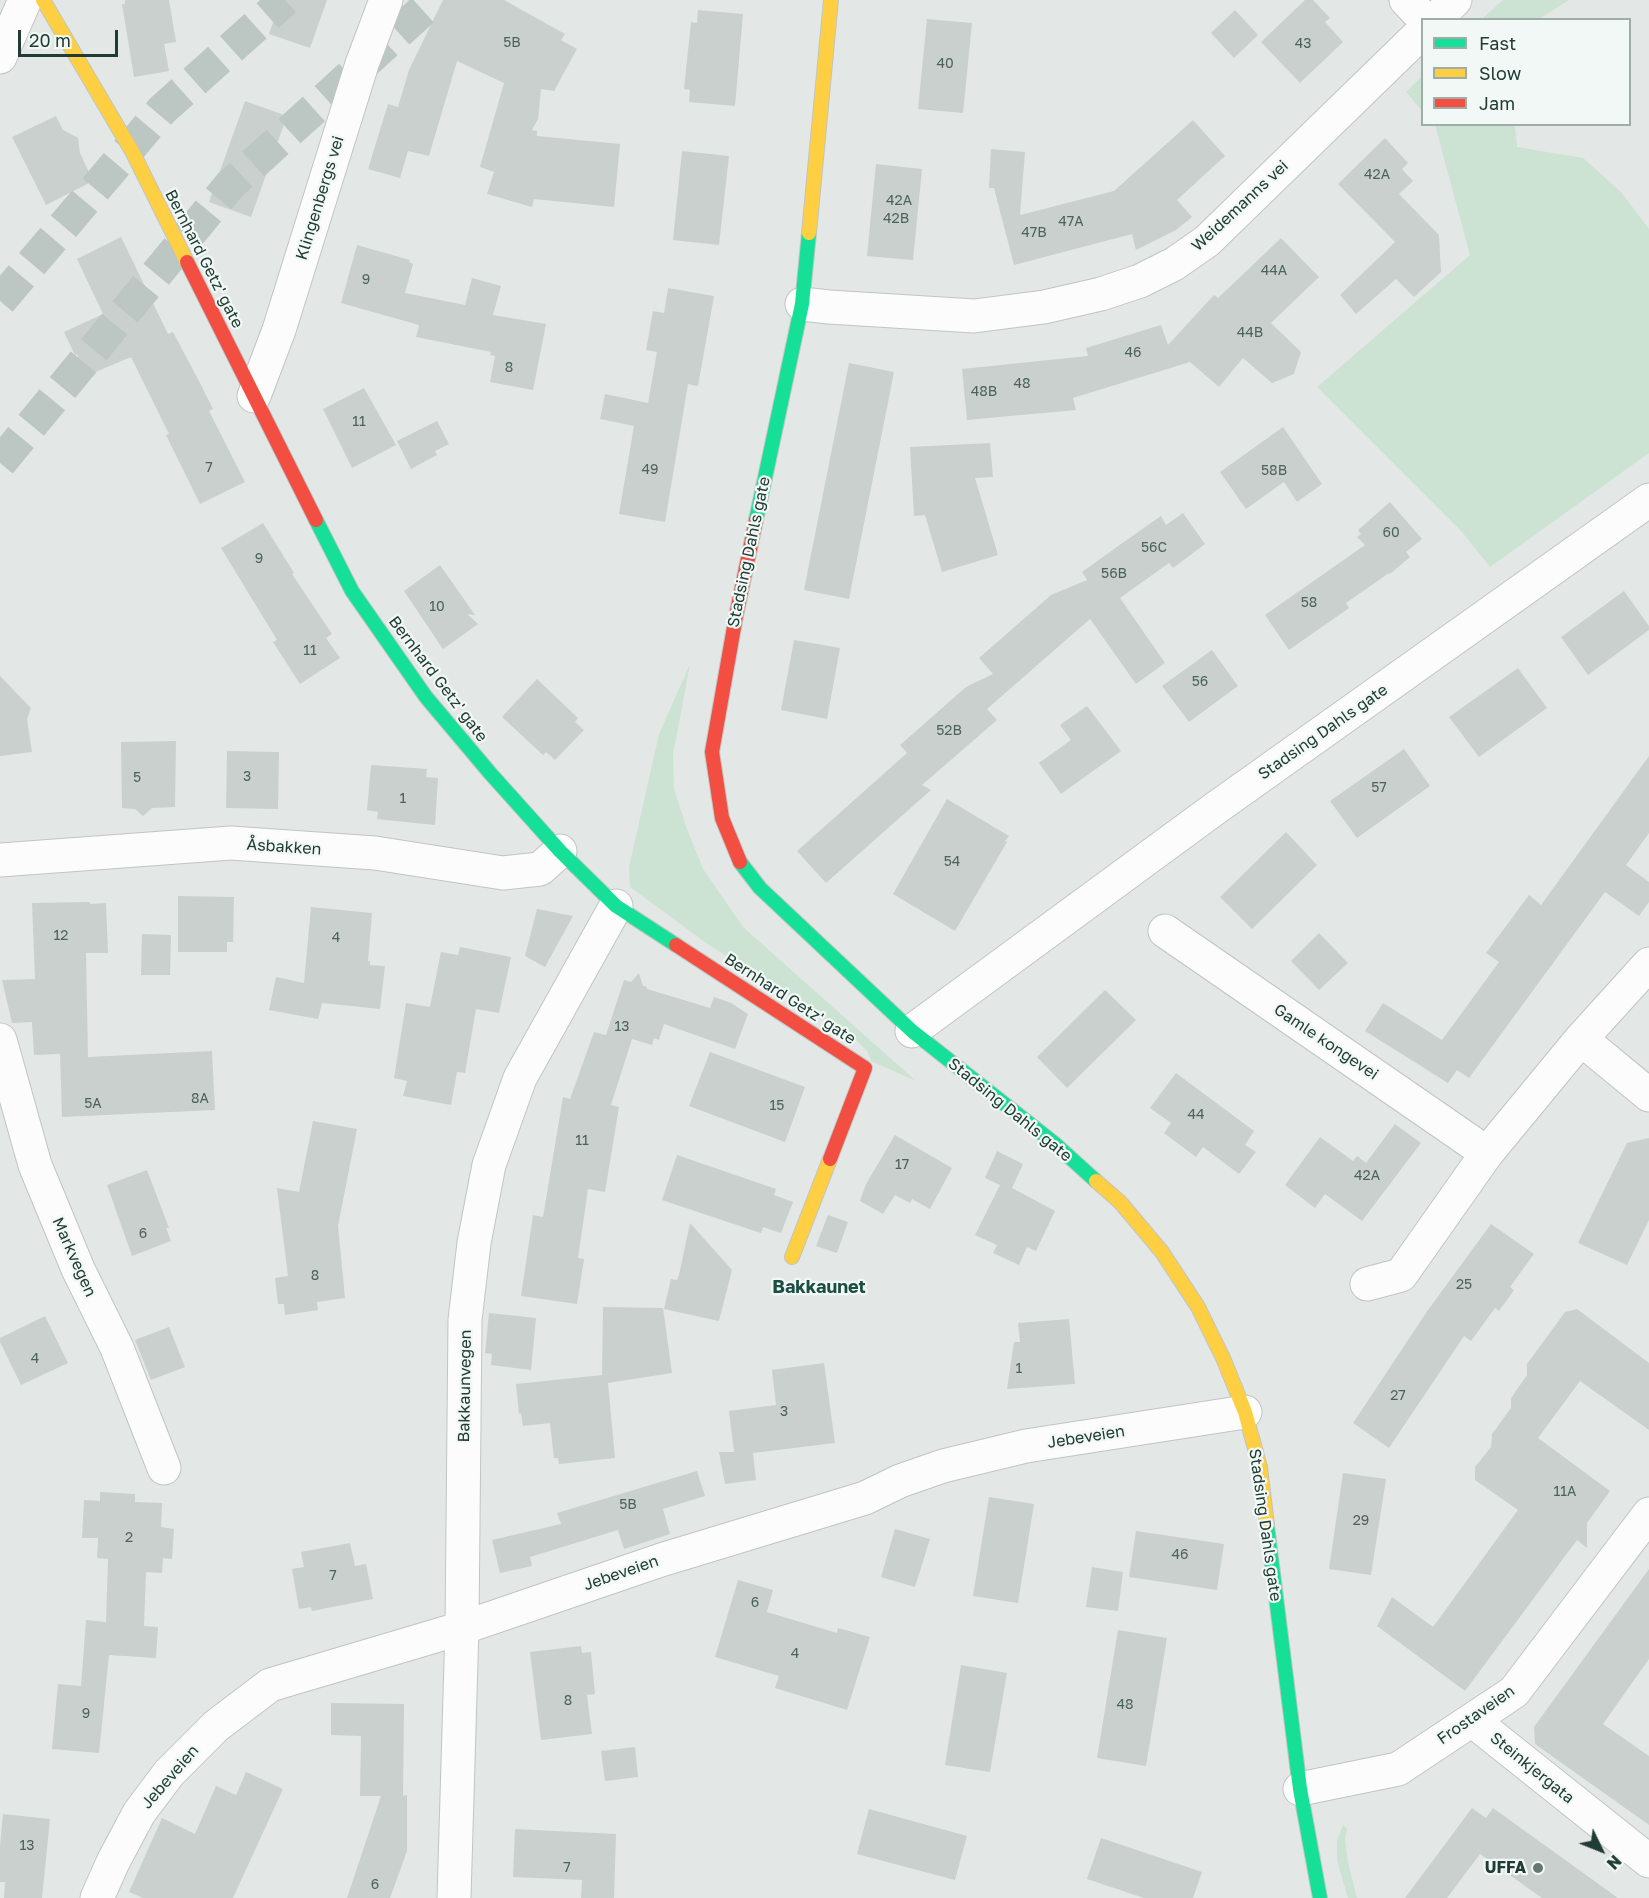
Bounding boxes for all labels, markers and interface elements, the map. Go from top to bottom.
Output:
scale bar [21,18,122,56]
legend [1421,18,1631,126]
text: 20 m [29,29,71,51]
text: Fast [1479,32,1516,54]
house number: 5B [503,35,521,51]
house number: 43 [1295,36,1311,52]
house number: 40 [936,56,954,72]
text: Slow [1479,62,1521,84]
text: Jam [1479,92,1515,114]
street label: Klingenbergs vei [292,134,348,262]
street label: Weidemanns vei [1188,156,1292,256]
house number: 42A [1364,167,1390,183]
street label: Bernhard Getz' gate [161,187,247,331]
house number: 42A [886,193,912,209]
house number: 42B [883,211,909,227]
house number: 47A [1058,214,1084,230]
house number: 47B [1021,225,1047,241]
house number: 44A [1261,263,1287,279]
house number: 9 [362,272,370,288]
house number: 44B [1237,325,1263,341]
house number: 46 [1124,345,1142,361]
house number: 8 [505,360,513,376]
house number: 48 [1013,376,1031,392]
house number: 48B [971,384,997,400]
house number: 11 [352,414,366,430]
house number: 7 [205,460,213,476]
house number: 49 [641,462,659,478]
house number: 58B [1261,463,1287,479]
street label: Stadsing Dahls gate [724,475,774,629]
house number: 60 [1382,525,1400,541]
house number: 56C [1141,540,1167,556]
house number: 9 [255,551,263,567]
house number: 56B [1101,566,1127,582]
house number: 58 [1301,595,1317,611]
house number: 10 [429,599,445,615]
street label: Bernhard Getz' gate [384,612,492,746]
house number: 11 [303,643,317,659]
house number: 56 [1192,674,1208,690]
street label: Stadsing Dahls gate [1255,680,1391,784]
house number: 52B [936,723,962,739]
house number: 3 [243,769,251,785]
house number: 5 [133,770,141,786]
house number: 57 [1371,780,1387,796]
house number: 1 [400,791,406,807]
street label: Åsbakken [246,835,322,859]
house number: 54 [944,854,960,870]
house number: 12 [54,928,68,944]
house number: 4 [332,930,340,946]
street label: Bernhard Getz' gate [721,949,859,1049]
street label: Gamle kongevei [1270,1000,1382,1084]
house number: 13 [615,1019,629,1035]
street label: Stadsing Dahls gate [944,1054,1076,1166]
house number: 8A [191,1091,209,1107]
house number: 5A [84,1096,102,1112]
house number: 15 [770,1098,784,1114]
house number: 44 [1187,1107,1205,1123]
house number: 11 [575,1133,589,1149]
house number: 17 [895,1157,909,1173]
house number: 42A [1354,1168,1380,1184]
street label: Markvegen [48,1214,100,1300]
house number: 6 [139,1226,147,1242]
house number: 8 [311,1268,319,1284]
district label: Bakkaunet [772,1276,866,1298]
house number: 25 [1456,1277,1472,1293]
street label: Bakkaunvegen [454,1329,476,1443]
house number: 4 [31,1351,39,1367]
house number: 1 [1016,1361,1022,1377]
house number: 27 [1390,1388,1406,1404]
house number: 3 [780,1404,788,1420]
street label: Jebeveien [1046,1421,1126,1453]
street label: Stadsing Dahls gate [1245,1448,1285,1602]
house number: 11A [1554,1484,1576,1500]
house number: 5B [619,1497,637,1513]
house number: 29 [1353,1513,1369,1529]
house number: 2 [125,1530,133,1546]
house number: 46 [1171,1547,1189,1563]
street label: Jebeveien [581,1551,661,1595]
house number: 7 [329,1568,337,1584]
house number: 6 [751,1595,759,1611]
house number: 4 [791,1646,799,1662]
street label: Frostaveien [1434,1681,1518,1749]
house number: 8 [564,1693,572,1709]
house number: 48 [1116,1697,1134,1713]
house number: 9 [82,1706,90,1722]
street label: Steinkjergata [1486,1728,1578,1808]
street label: Jebeveien [137,1741,203,1813]
north arrow [1571,1820,1631,1880]
house number: 13 [20,1838,34,1854]
text: N [1603,1851,1626,1874]
place label: UFFA [1485,1858,1526,1878]
house number: 7 [563,1860,571,1876]
marker: UFFA [1531,1861,1545,1875]
house number: 6 [371,1877,379,1893]

